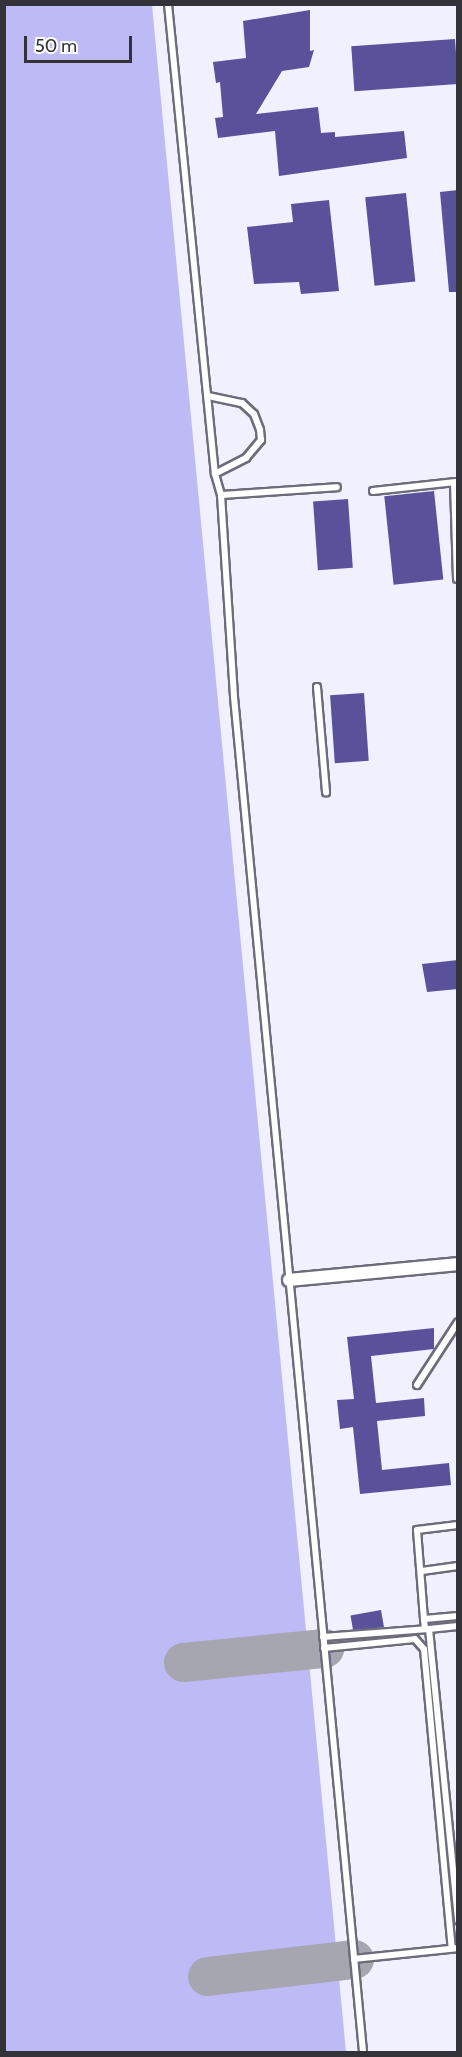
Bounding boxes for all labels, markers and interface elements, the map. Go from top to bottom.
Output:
scale bar [27,24,135,62]
text: 50 m [35,35,77,57]

